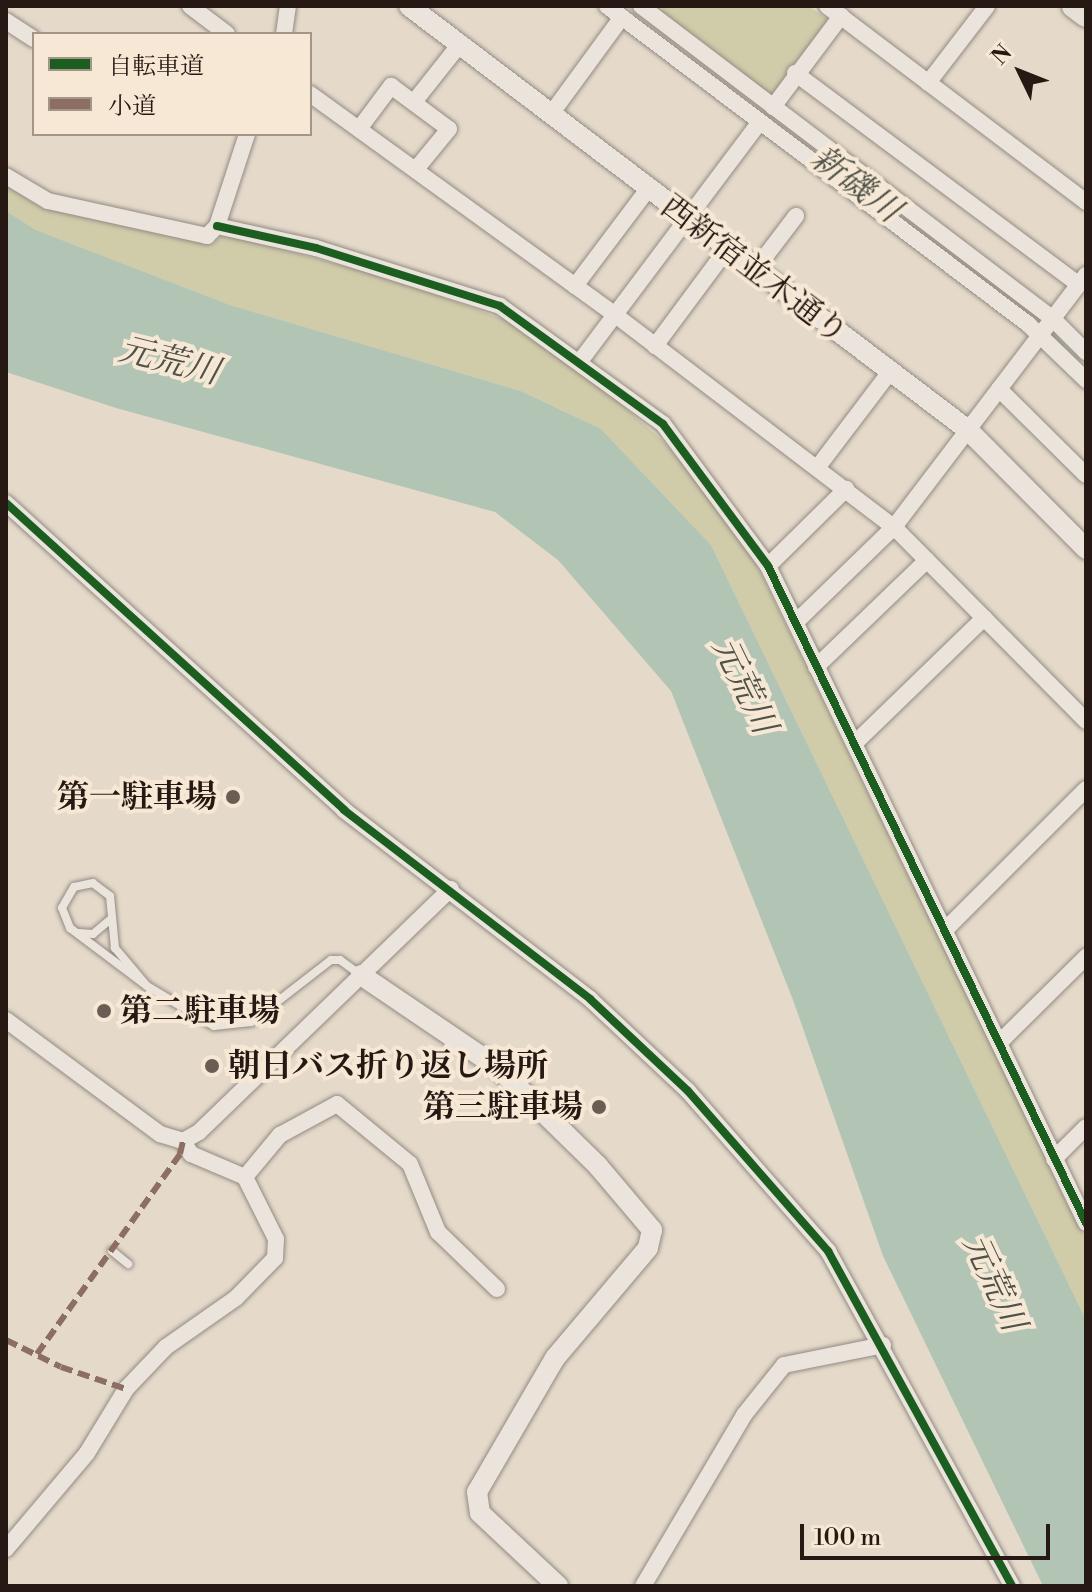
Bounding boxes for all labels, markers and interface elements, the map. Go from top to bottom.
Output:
legend [32,32,312,136]
north arrow [980,32,1060,112]
text: N [986,40,1018,71]
text: 自転車道 [108,52,204,82]
text: 小道 [108,92,156,122]
water label: 新磯川 [802,138,908,232]
street label: 西新宿並木通り [653,187,855,353]
water label: 元荒川 [115,330,223,394]
water label: 元荒川 [702,631,784,741]
place label: 第一駐車場 [57,778,217,816]
marker: 第一駐車場 [224,788,242,806]
place label: 第二駐車場 [120,992,280,1030]
marker: 第二駐車場 [95,1002,113,1020]
place label: 朝日バス折り返し場所 [228,1047,548,1085]
marker: 朝日バス折り返し場所 [203,1057,221,1075]
place label: 第三駐車場 [423,1088,583,1126]
marker: 第三駐車場 [590,1098,608,1116]
water label: 元荒川 [953,1228,1033,1338]
scale bar [804,1508,1054,1558]
text: 100 m [814,1523,881,1553]

